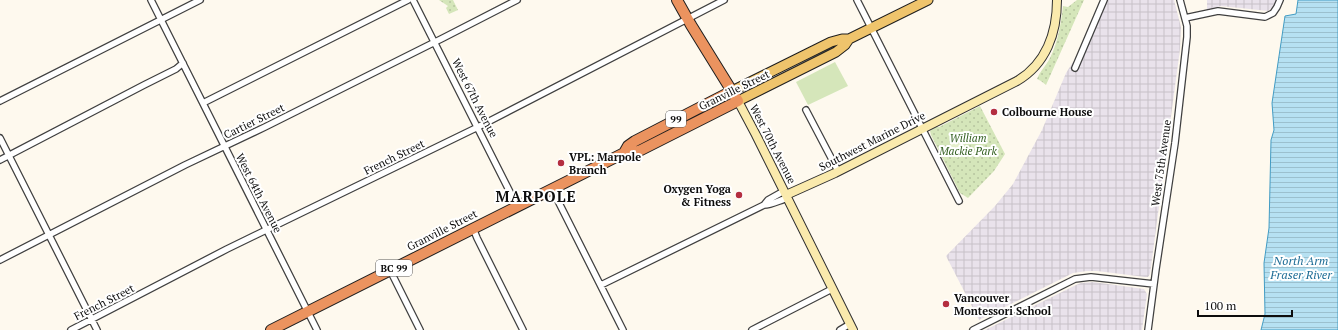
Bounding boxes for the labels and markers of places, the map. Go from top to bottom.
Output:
place label: Colbourne House [1002,105,1092,119]
marker: Colbourne House [989,107,999,117]
place label: VPL: Marpole Branch [569,150,641,177]
marker: VPL: Marpole Branch [556,158,566,168]
place label: Oxygen Yoga & Fitness [663,182,731,209]
marker: Oxygen Yoga & Fitness [734,190,744,200]
place label: Vancouver Montessori School [954,291,1052,318]
marker: Vancouver Montessori School [941,299,951,309]

